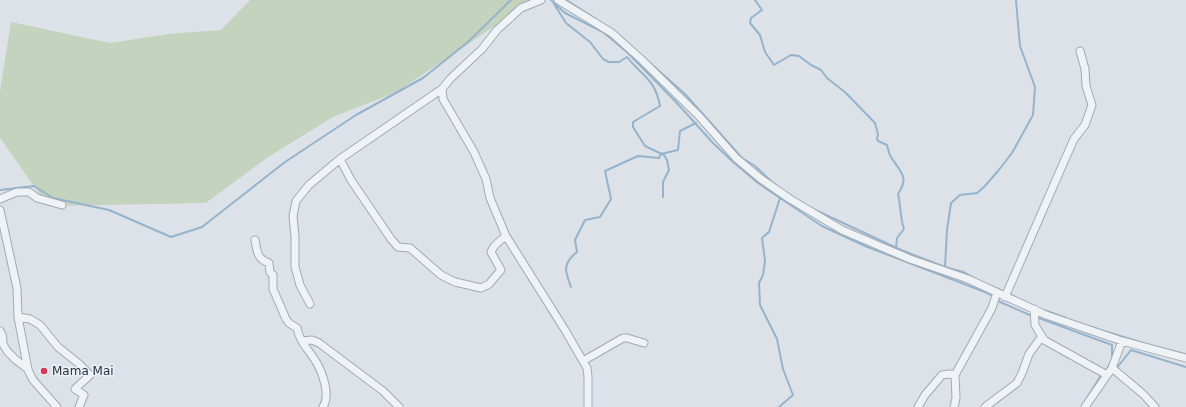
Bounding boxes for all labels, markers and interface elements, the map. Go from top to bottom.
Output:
place label: Mama Mai [52,364,114,378]
marker: Mama Mai [39,366,49,376]

